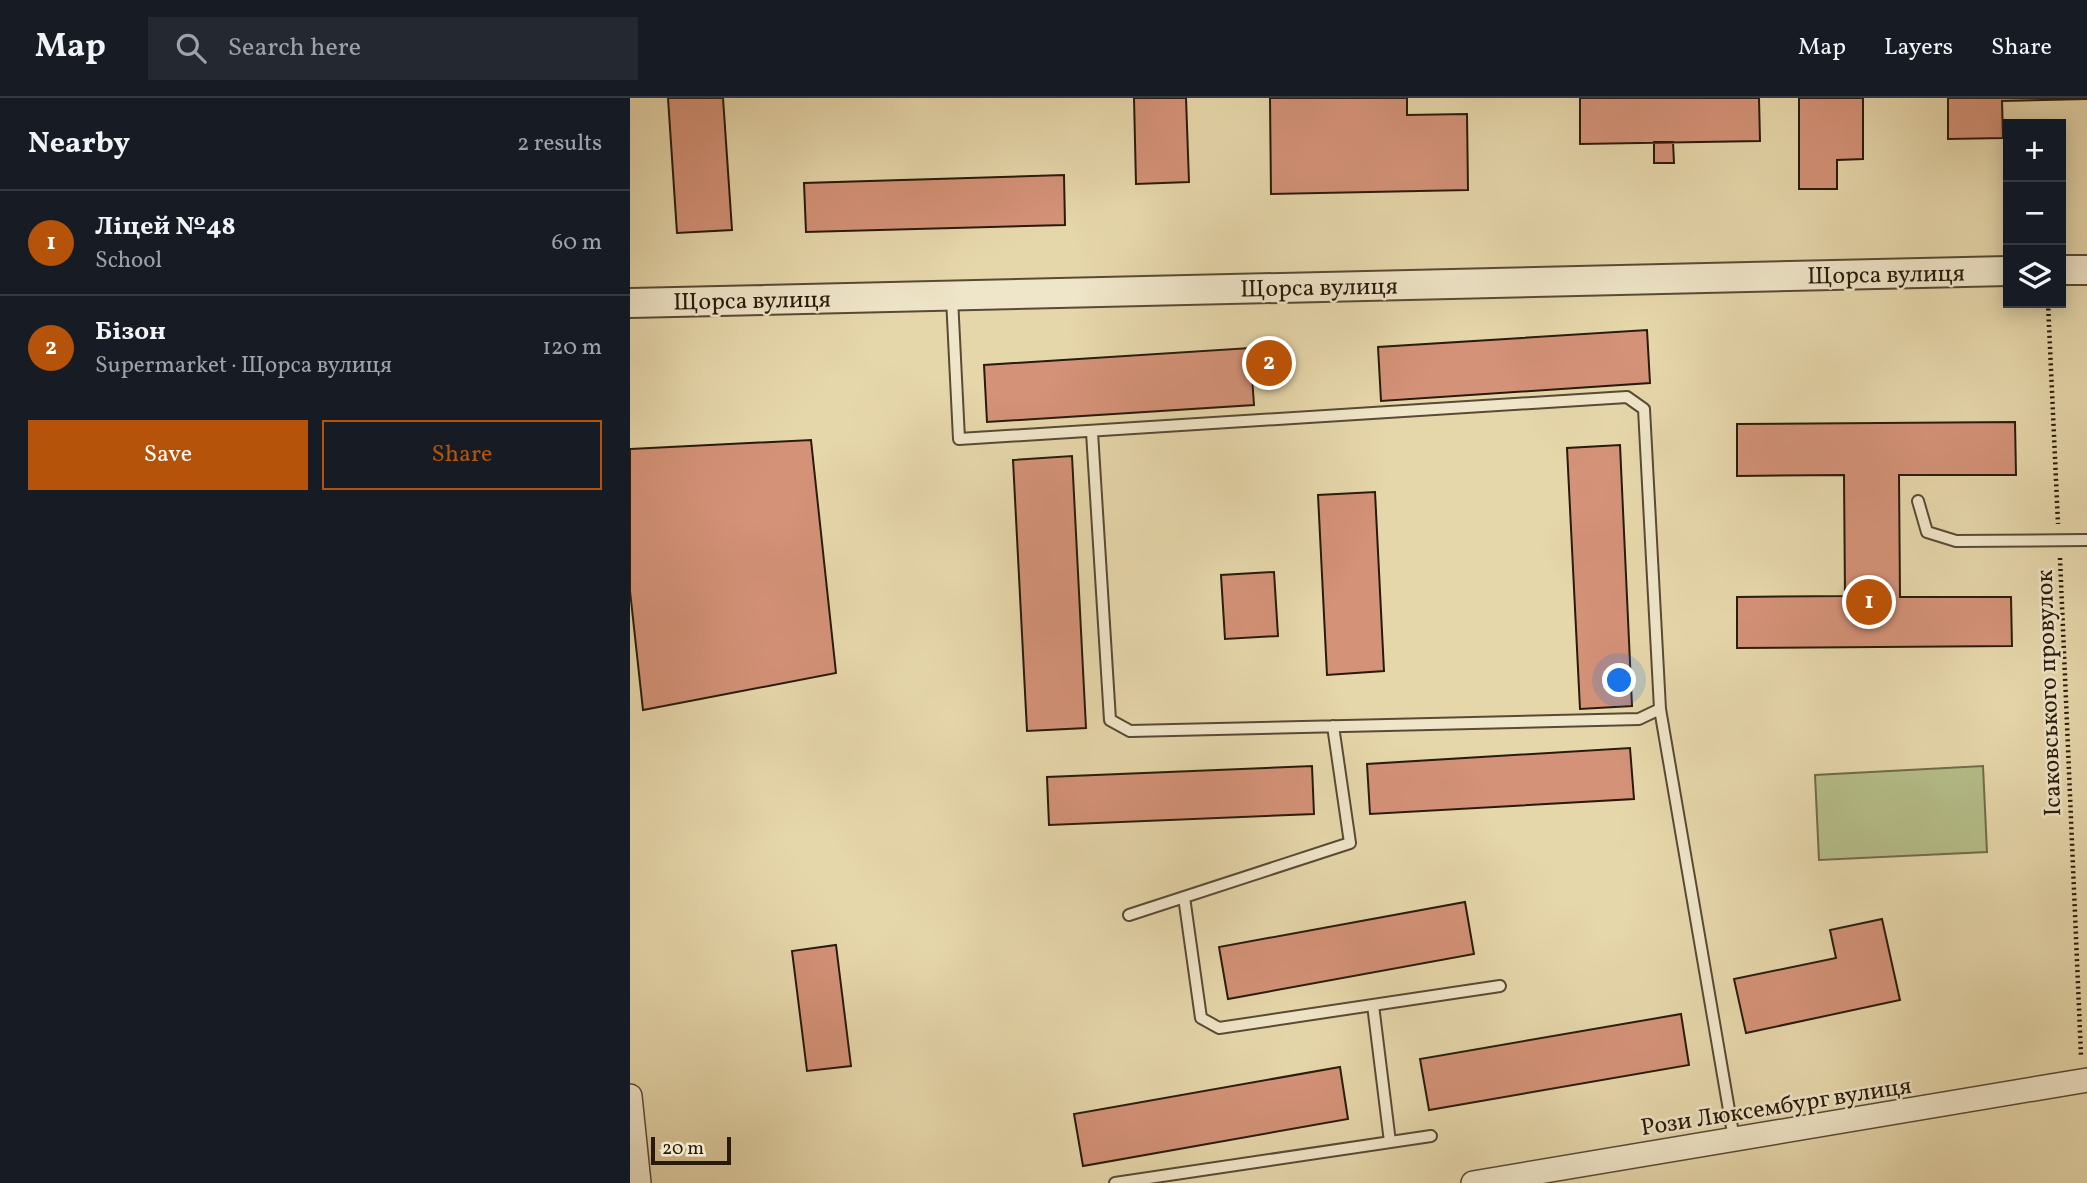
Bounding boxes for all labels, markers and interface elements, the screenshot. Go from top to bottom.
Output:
search box [148,17,638,80]
text: Map [35,25,106,71]
icon: search [172,29,210,67]
text: Search here [228,30,361,66]
text: Map [1798,31,1846,65]
text: Layers [1884,31,1953,65]
text: Share [1991,31,2052,65]
map controls [2003,119,2066,308]
button: + [2003,119,2066,182]
text: Nearby [28,123,130,165]
text: 2 results [517,128,602,160]
button: − [2003,182,2066,245]
text: Ліцей №48 [95,209,236,245]
text: 1 [46,227,56,259]
text: 60 m [552,227,602,259]
text: School [95,245,162,277]
button: layers [2003,245,2066,308]
street label: Щорса вулиця [1807,258,1965,294]
street label: Щорса вулиця [1240,271,1398,307]
street label: Щорса вулиця [673,284,831,320]
text: Бізон [95,314,166,350]
text: 2 [45,332,57,364]
text: 120 m [542,332,602,364]
pin: 2 [1246,337,1292,389]
text: Supermarket · Щорса вулиця [95,350,392,382]
button: Save [28,420,308,490]
button: Share [322,420,602,490]
street label: Ісаковського провулок [2029,569,2071,817]
pin: 1 [1846,576,1892,628]
your location [1602,663,1636,697]
street label: Рози Люксембург вулиця [1638,1070,1914,1146]
scale bar [651,1134,732,1166]
text: 20 m [662,1136,704,1162]

